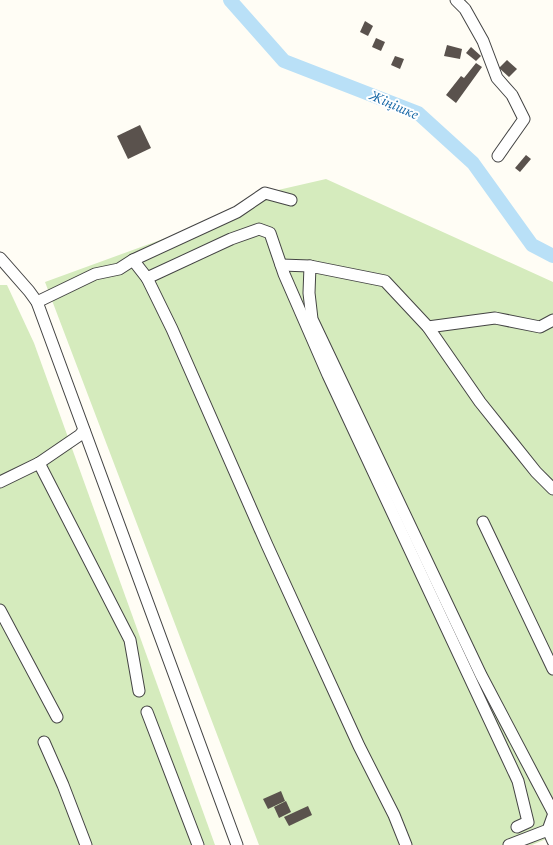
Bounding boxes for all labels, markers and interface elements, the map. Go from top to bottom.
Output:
water label: Жіңішке [365,84,422,125]

